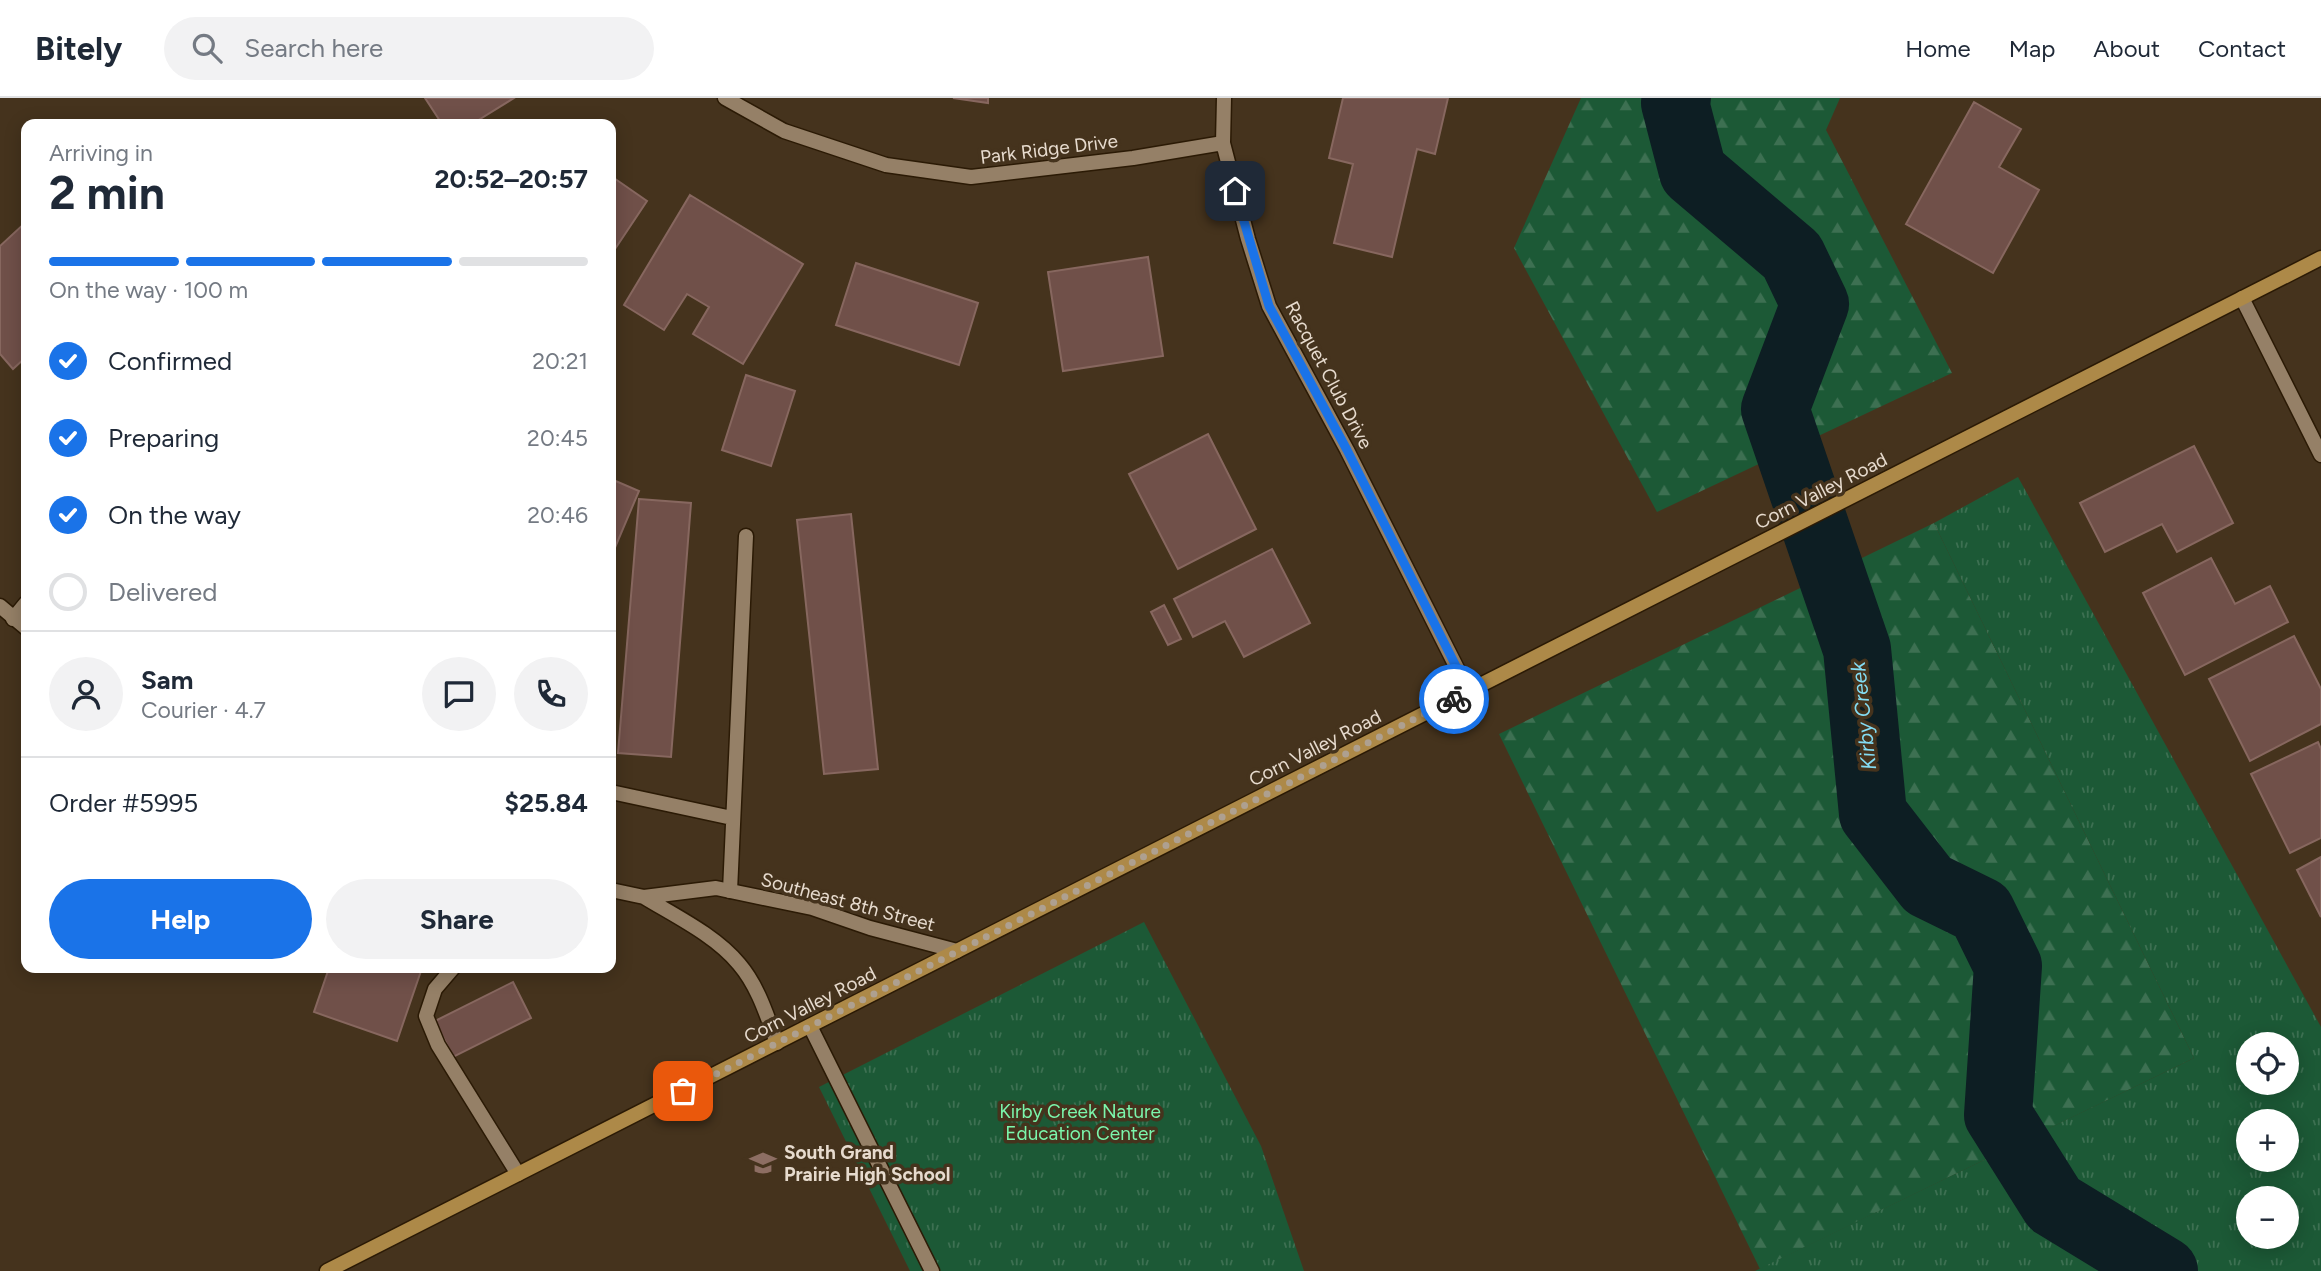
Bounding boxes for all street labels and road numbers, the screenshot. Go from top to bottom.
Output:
street label: Park Ridge Drive [979,129,1119,169]
street label: Racquet Club Drive [1280,297,1378,453]
street label: Corn Valley Road [1751,448,1891,534]
street label: Corn Valley Road [1245,705,1385,791]
street label: Southeast 8th Street [758,868,938,936]
street label: Corn Valley Road [740,962,880,1048]

